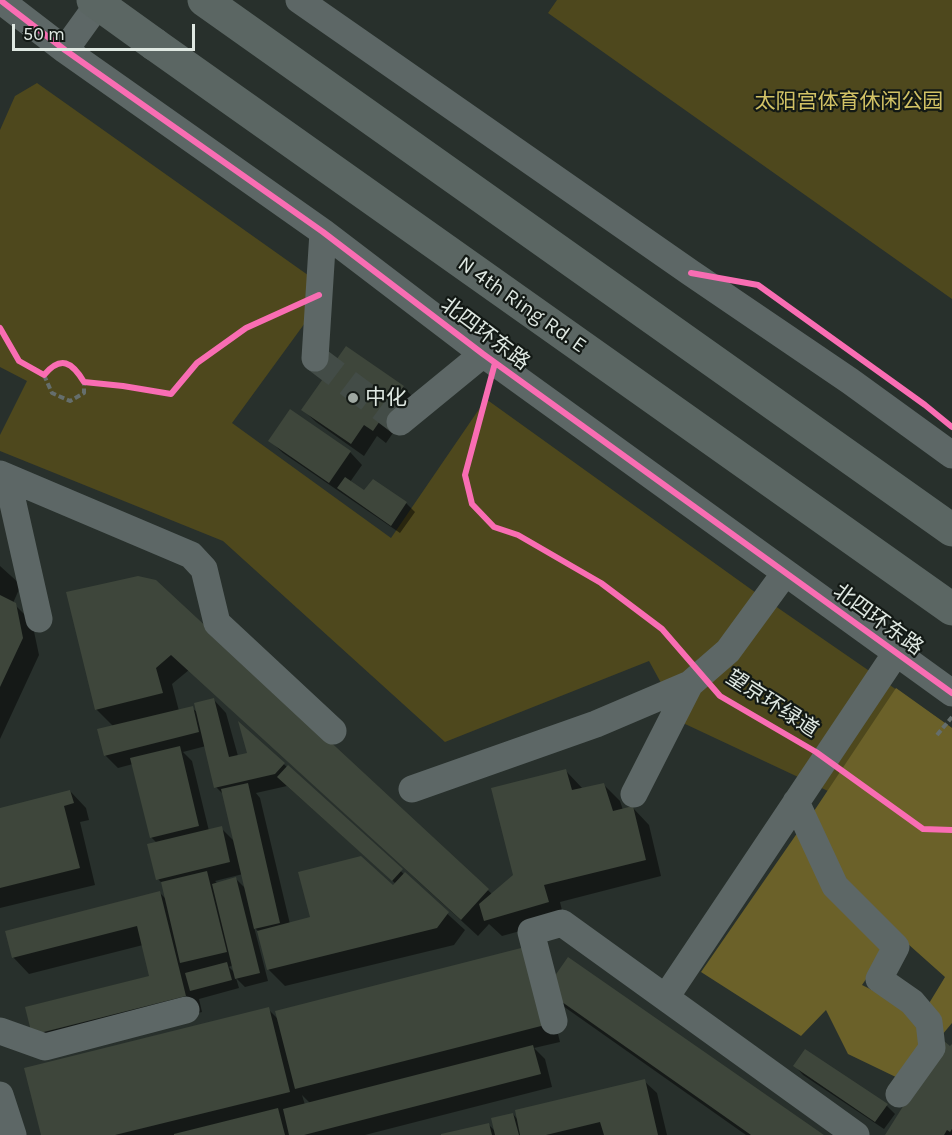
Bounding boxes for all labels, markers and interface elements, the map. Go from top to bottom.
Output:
scale bar [15,12,198,50]
text: 50 m [23,23,65,45]
park label: 太阳宫体育休闲公园 [755,89,943,115]
street label: N 4th Ring Rd. E [453,251,591,359]
street label: 北四环东路 [435,292,535,376]
place label: 中化 [365,385,407,411]
marker: 中化 [346,391,360,405]
street label: 北四环东路 [828,579,928,661]
street label: 望京环绿道 [721,665,823,743]

